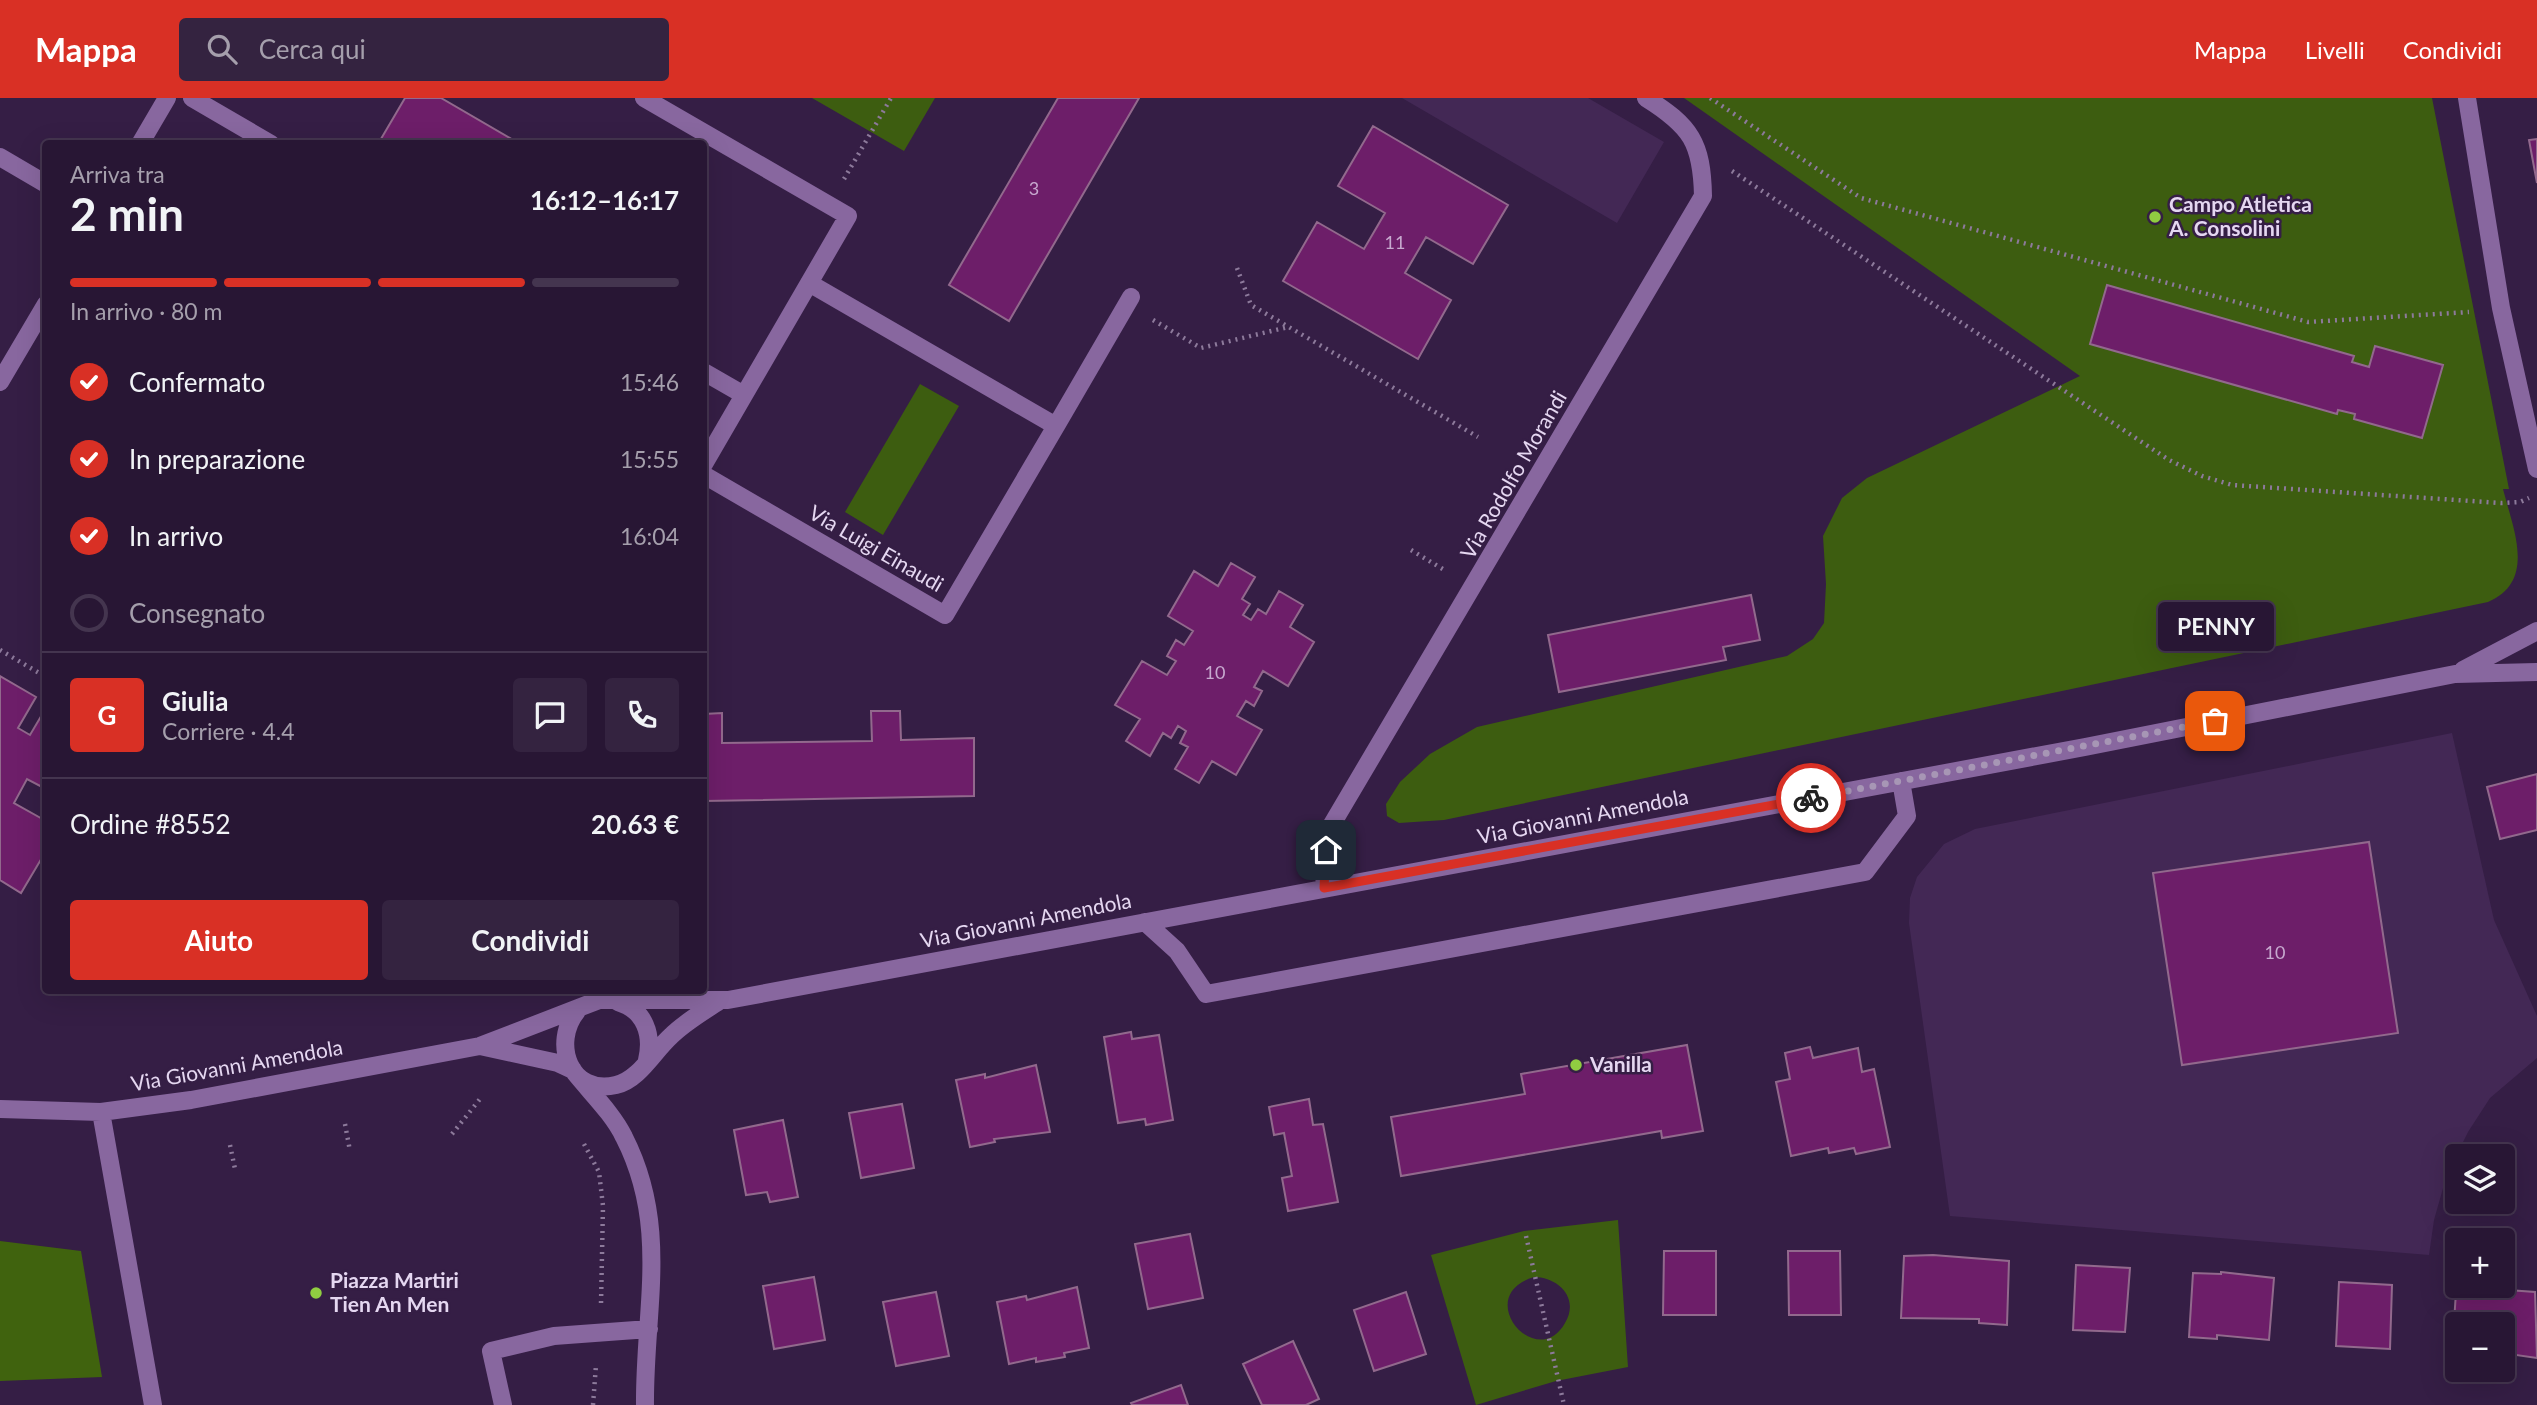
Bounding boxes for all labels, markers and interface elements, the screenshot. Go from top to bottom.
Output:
search box [179,18,669,81]
text: Mappa [35,29,137,69]
icon: search [203,30,241,68]
text: Cerca qui [259,33,366,65]
text: Mappa [2194,35,2267,64]
text: Livelli [2305,35,2365,64]
text: Condividi [2403,35,2502,64]
text: Arriva tra [70,160,165,188]
house number: 3 [1029,177,1039,199]
text: 16:12–16:17 [530,184,679,216]
text: 2 min [70,186,184,241]
place label: Campo Atletica A. Consolini [2168,191,2312,240]
marker: Campo Atletica A. Consolini [2147,209,2163,225]
house number: 11 [1385,231,1405,253]
text: In arrivo · 80 m [70,297,223,325]
icon: check [70,363,108,401]
text: Confermato [129,366,265,398]
text: 15:46 [620,368,679,396]
street label: Via Rodolfo Morandi [1454,386,1571,563]
icon: check [70,440,108,478]
text: In preparazione [129,443,305,475]
text: 15:55 [620,445,679,473]
street label: Via Luigi Einaudi [805,499,948,596]
icon: check [70,517,108,555]
text: In arrivo [129,520,223,552]
text: 16:04 [620,522,679,550]
text: Consegnato [129,597,265,629]
callout: PENNY [2157,602,2273,651]
text: PENNY [2177,612,2255,640]
house number: 10 [1205,661,1225,683]
button: chat [513,678,587,752]
button: phone [605,678,679,752]
text: Giulia [162,685,228,717]
pin [2185,691,2245,751]
text: G [98,699,116,731]
icon: bag [2196,702,2234,740]
text: Corriere · 4.4 [162,717,295,745]
courier [1776,763,1846,833]
icon: bike [1792,779,1830,817]
street label: Via Giovanni Amendola [1475,783,1690,848]
text: Ordine #8552 [70,808,231,840]
text: 20.63 € [591,808,679,840]
pin [1296,820,1356,880]
icon: home [1307,831,1345,869]
street label: Via Giovanni Amendola [918,887,1133,952]
button: Aiuto [70,900,368,980]
button: Condividi [382,900,679,980]
house number: 10 [2265,941,2285,963]
street label: Via Giovanni Amendola [129,1034,345,1095]
place label: Vanilla [1589,1051,1652,1076]
marker: Vanilla [1568,1057,1584,1073]
map controls [2445,1144,2515,1382]
button: layers [2445,1144,2515,1214]
button: + [2445,1228,2515,1298]
place label: Piazza Martiri Tien An Men [330,1267,459,1316]
marker: Piazza Martiri Tien An Men [308,1285,324,1301]
button: − [2445,1312,2515,1382]

